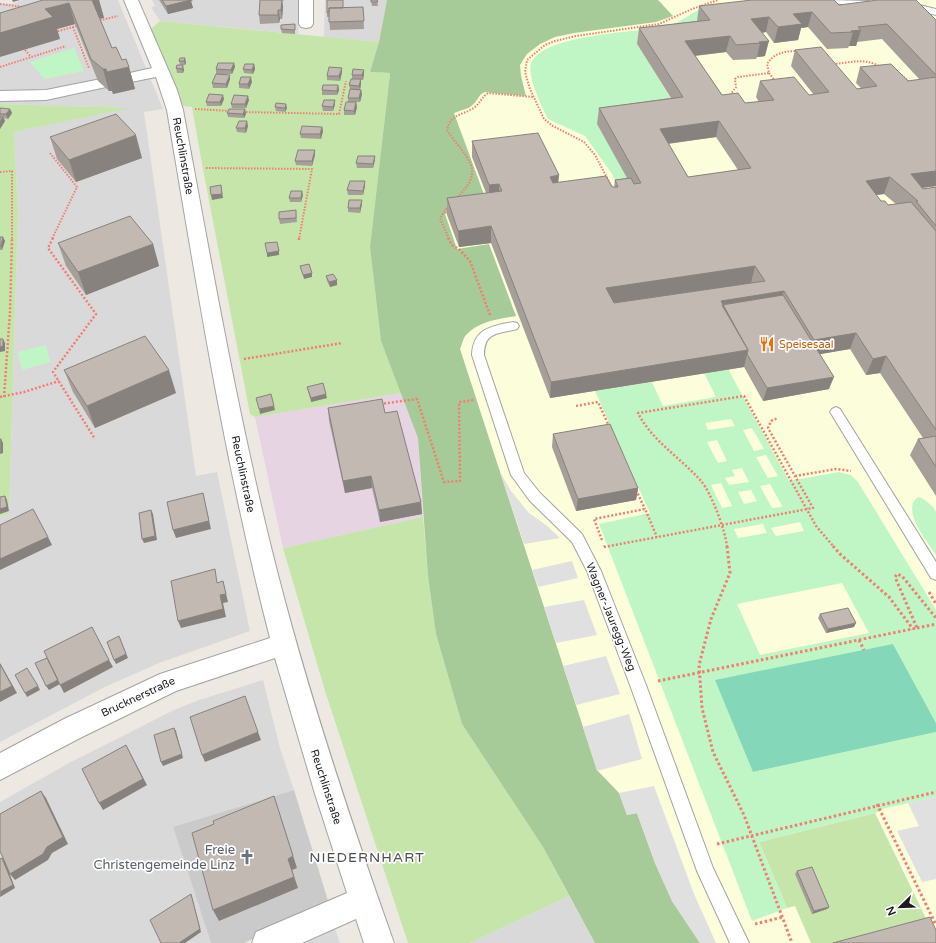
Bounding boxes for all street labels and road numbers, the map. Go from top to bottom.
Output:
street label: Reuchlinstraße [170,116,196,196]
street label: Reuchlinstraße [229,434,257,514]
street label: Wagner-Jauregg-Weg [583,561,639,673]
street label: Brucknerstraße [99,674,177,720]
street label: Reuchlinstraße [308,748,344,826]

